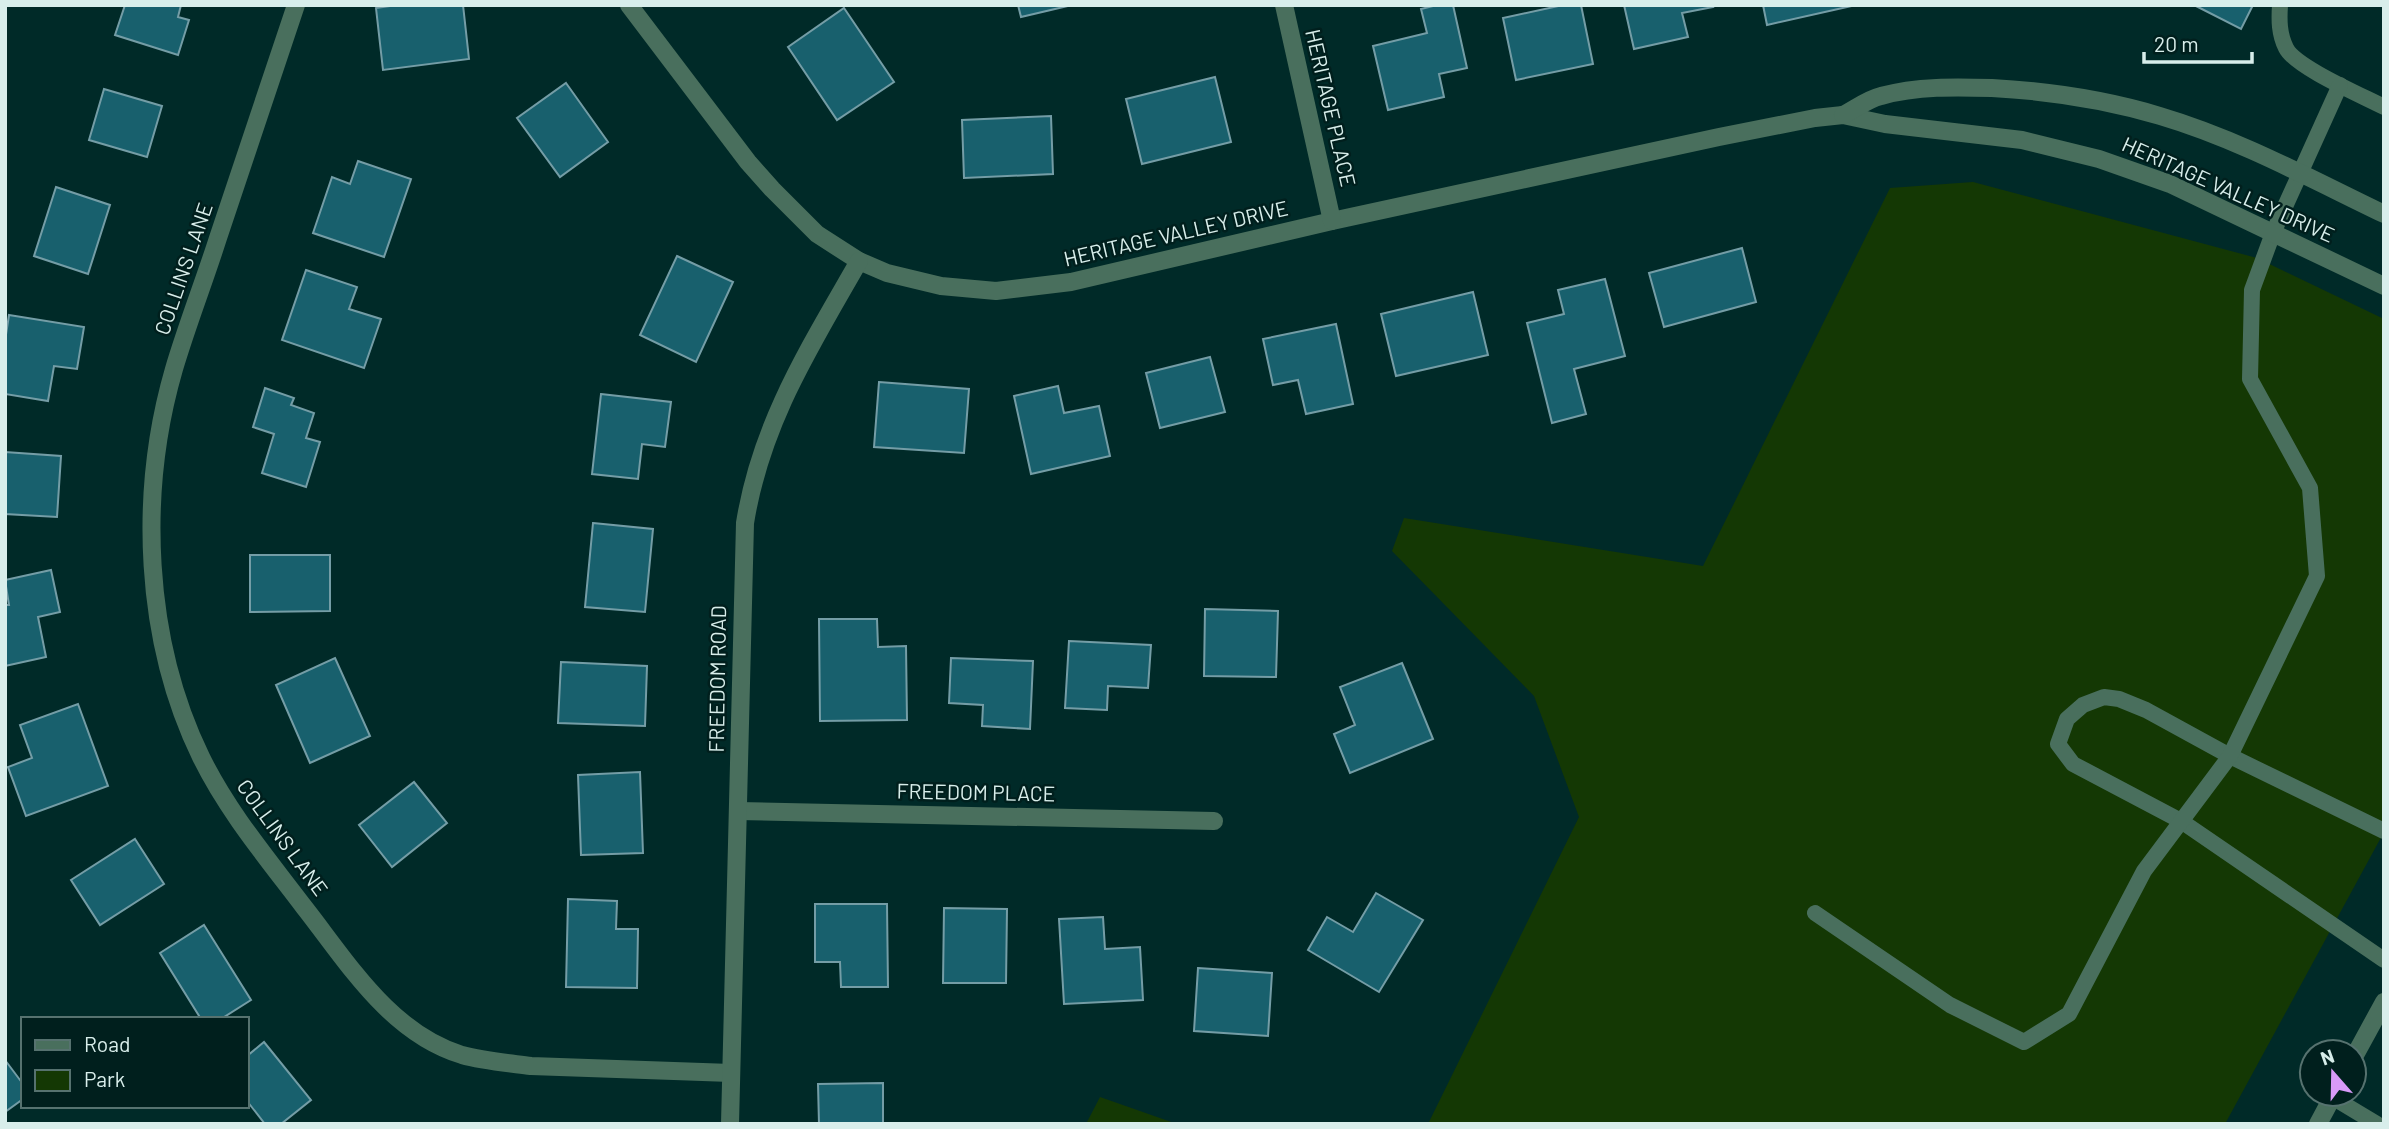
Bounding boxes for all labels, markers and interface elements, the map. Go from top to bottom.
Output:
scale bar [2144,21,2252,65]
street label: HERITAGE PLACE [1301,26,1362,189]
text: 20 m [2154,31,2199,56]
street label: HERITAGE VALLEY DRIVE [2119,131,2339,247]
street label: HERITAGE VALLEY DRIVE [1061,195,1290,271]
street label: COLLINS LANE [148,199,217,338]
street label: FREEDOM ROAD [703,605,730,753]
street label: COLLINS LANE [233,774,334,900]
street label: FREEDOM PLACE [897,778,1056,805]
legend [21,1017,248,1108]
text: Road [84,1031,130,1056]
north arrow [2298,1038,2368,1108]
text: N [2317,1044,2337,1070]
text: Park [84,1066,125,1091]

